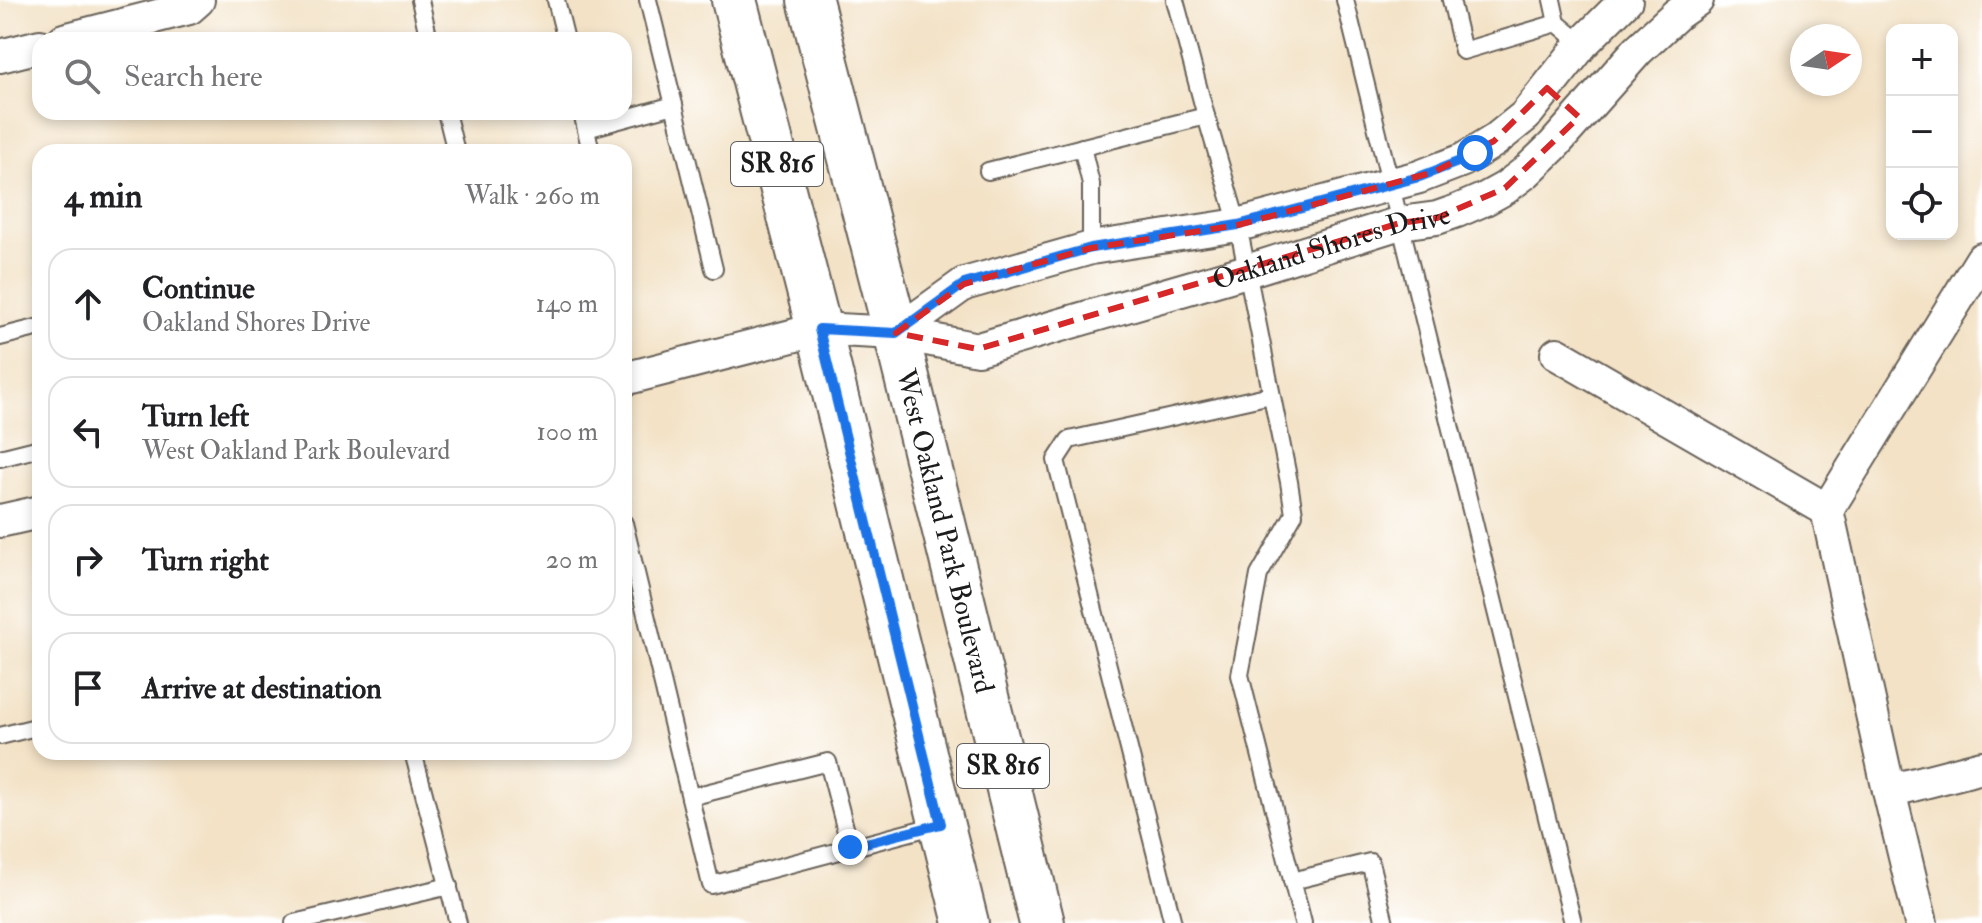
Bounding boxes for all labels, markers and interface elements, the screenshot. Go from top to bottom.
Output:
north arrow [1790,24,1862,96]
map controls [1886,24,1958,240]
button: + [1886,24,1958,96]
search box [32,32,632,120]
icon: search [60,54,104,98]
text: Search here [124,58,263,95]
button: − [1886,96,1958,168]
route start [1457,135,1493,171]
road number: SR 816 [731,142,823,186]
button: locate [1886,168,1958,240]
text: 4 min [64,175,142,218]
text: Walk · 260 m [465,180,600,212]
street label: Oakland Shores Drive [1208,197,1456,298]
text: Continue [142,270,255,307]
icon: ahead [66,282,110,326]
text: 140 m [536,288,598,320]
text: Oakland Shores Drive [142,307,370,339]
street label: West Oakland Park Boulevard [888,365,1002,697]
text: Turn left [142,398,249,435]
icon: left [66,410,110,454]
text: 100 m [537,416,598,448]
text: West Oakland Park Boulevard [142,435,450,467]
icon: right [66,538,110,582]
text: Turn right [142,542,269,579]
text: 20 m [546,544,598,576]
icon: arrive [66,666,110,710]
text: Arrive at destination [142,670,382,707]
road number: SR 816 [957,744,1049,788]
route end [832,829,868,865]

